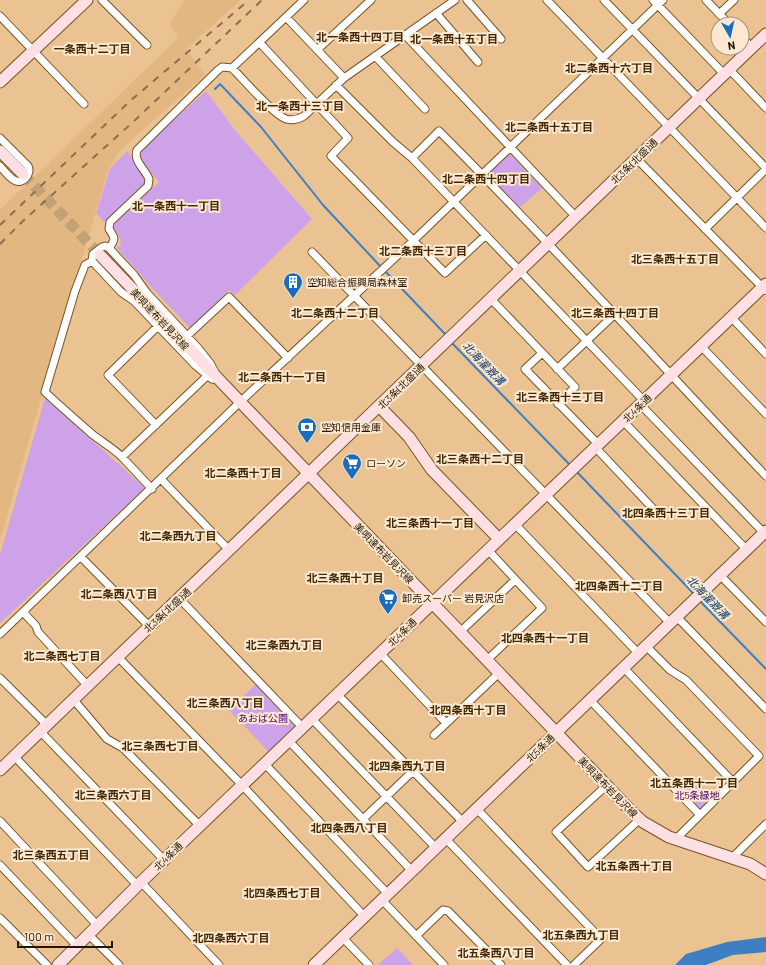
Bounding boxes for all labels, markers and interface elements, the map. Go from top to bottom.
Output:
north arrow [710,16,750,56]
district label: 北一条西十四丁目 [316,30,404,43]
district label: 北一条西十五丁目 [410,32,498,45]
text: N [727,39,736,53]
district label: 一条西十二丁目 [54,42,131,55]
district label: 北二条西十六丁目 [565,61,653,74]
district label: 北一条西十三丁目 [256,99,344,112]
district label: 北二条西十五丁目 [505,120,593,133]
street label: 北3条(北盛)通 [608,136,660,186]
district label: 北二条西十四丁目 [442,172,530,185]
district label: 北一条西十一丁目 [132,199,220,212]
district label: 北二条西十三丁目 [379,244,467,257]
district label: 北三条西十五丁目 [631,252,719,265]
building icon: 空知総合振興局森林室 [282,271,304,299]
place label: 空知総合振興局森林室 [307,276,407,288]
street label: 美唄達布岩見沢線 [128,286,192,352]
district label: 北二条西十二丁目 [291,306,379,319]
district label: 北三条西十四丁目 [571,306,659,319]
water label: 北海灌漑溝 [460,339,509,389]
street label: 北3条(北盛)通 [375,361,427,411]
district label: 北二条西十一丁目 [238,370,326,383]
district label: 北三条西十三丁目 [516,390,604,403]
street label: 北4条通 [620,391,654,425]
bank icon: 空知信用金庫 [296,416,318,444]
place label: 空知信用金庫 [321,421,381,433]
supermarket icon: ローソン [341,452,363,480]
district label: 北三条西十二丁目 [436,452,524,465]
place label: ローソン [366,457,406,469]
district label: 北二条西十丁目 [205,466,282,479]
district label: 北四条西十三丁目 [622,506,710,519]
district label: 北三条西十一丁目 [386,516,474,529]
street label: 美唄達布岩見沢線 [352,520,416,586]
district label: 北二条西九丁目 [140,529,217,542]
district label: 北三条西十丁目 [307,571,384,584]
water label: 北海灌漑溝 [684,573,733,623]
district label: 北四条西十二丁目 [575,579,663,592]
street label: 北3条(北盛)通 [141,585,193,635]
district label: 北二条西八丁目 [81,587,158,600]
supermarket icon: 卸売スーパー 岩見沢店 [377,587,399,615]
place label: 卸売スーパー 岩見沢店 [402,592,504,604]
street label: 北4条通 [385,615,419,649]
district label: 北四条西十一丁目 [501,631,589,644]
district label: 北三条西九丁目 [246,638,323,651]
district label: 北二条西七丁目 [24,649,101,662]
district label: 北三条西八丁目 [187,696,264,709]
district label: 北四条西十丁目 [430,703,507,716]
park label: あおば公園 [238,712,288,724]
street label: 北5条通 [523,731,557,765]
district label: 北三条西七丁目 [122,739,199,752]
street label: 美唄達布岩見沢線 [576,754,640,820]
district label: 北四条西九丁目 [369,759,446,772]
district label: 北五条西十一丁目 [650,776,738,789]
district label: 北三条西六丁目 [75,788,152,801]
park label: 北5条緑地 [674,789,721,801]
district label: 北四条西八丁目 [311,821,388,834]
street label: 北4条通 [151,839,185,873]
district label: 北三条西五丁目 [13,848,90,861]
district label: 北五条西十丁目 [596,859,673,872]
district label: 北四条西七丁目 [244,886,321,899]
scale bar [18,923,112,949]
district label: 北五条西九丁目 [543,928,620,941]
text: 100 m [24,929,54,943]
district label: 北四条西六丁目 [193,931,270,944]
district label: 北五条西八丁目 [458,946,535,959]

